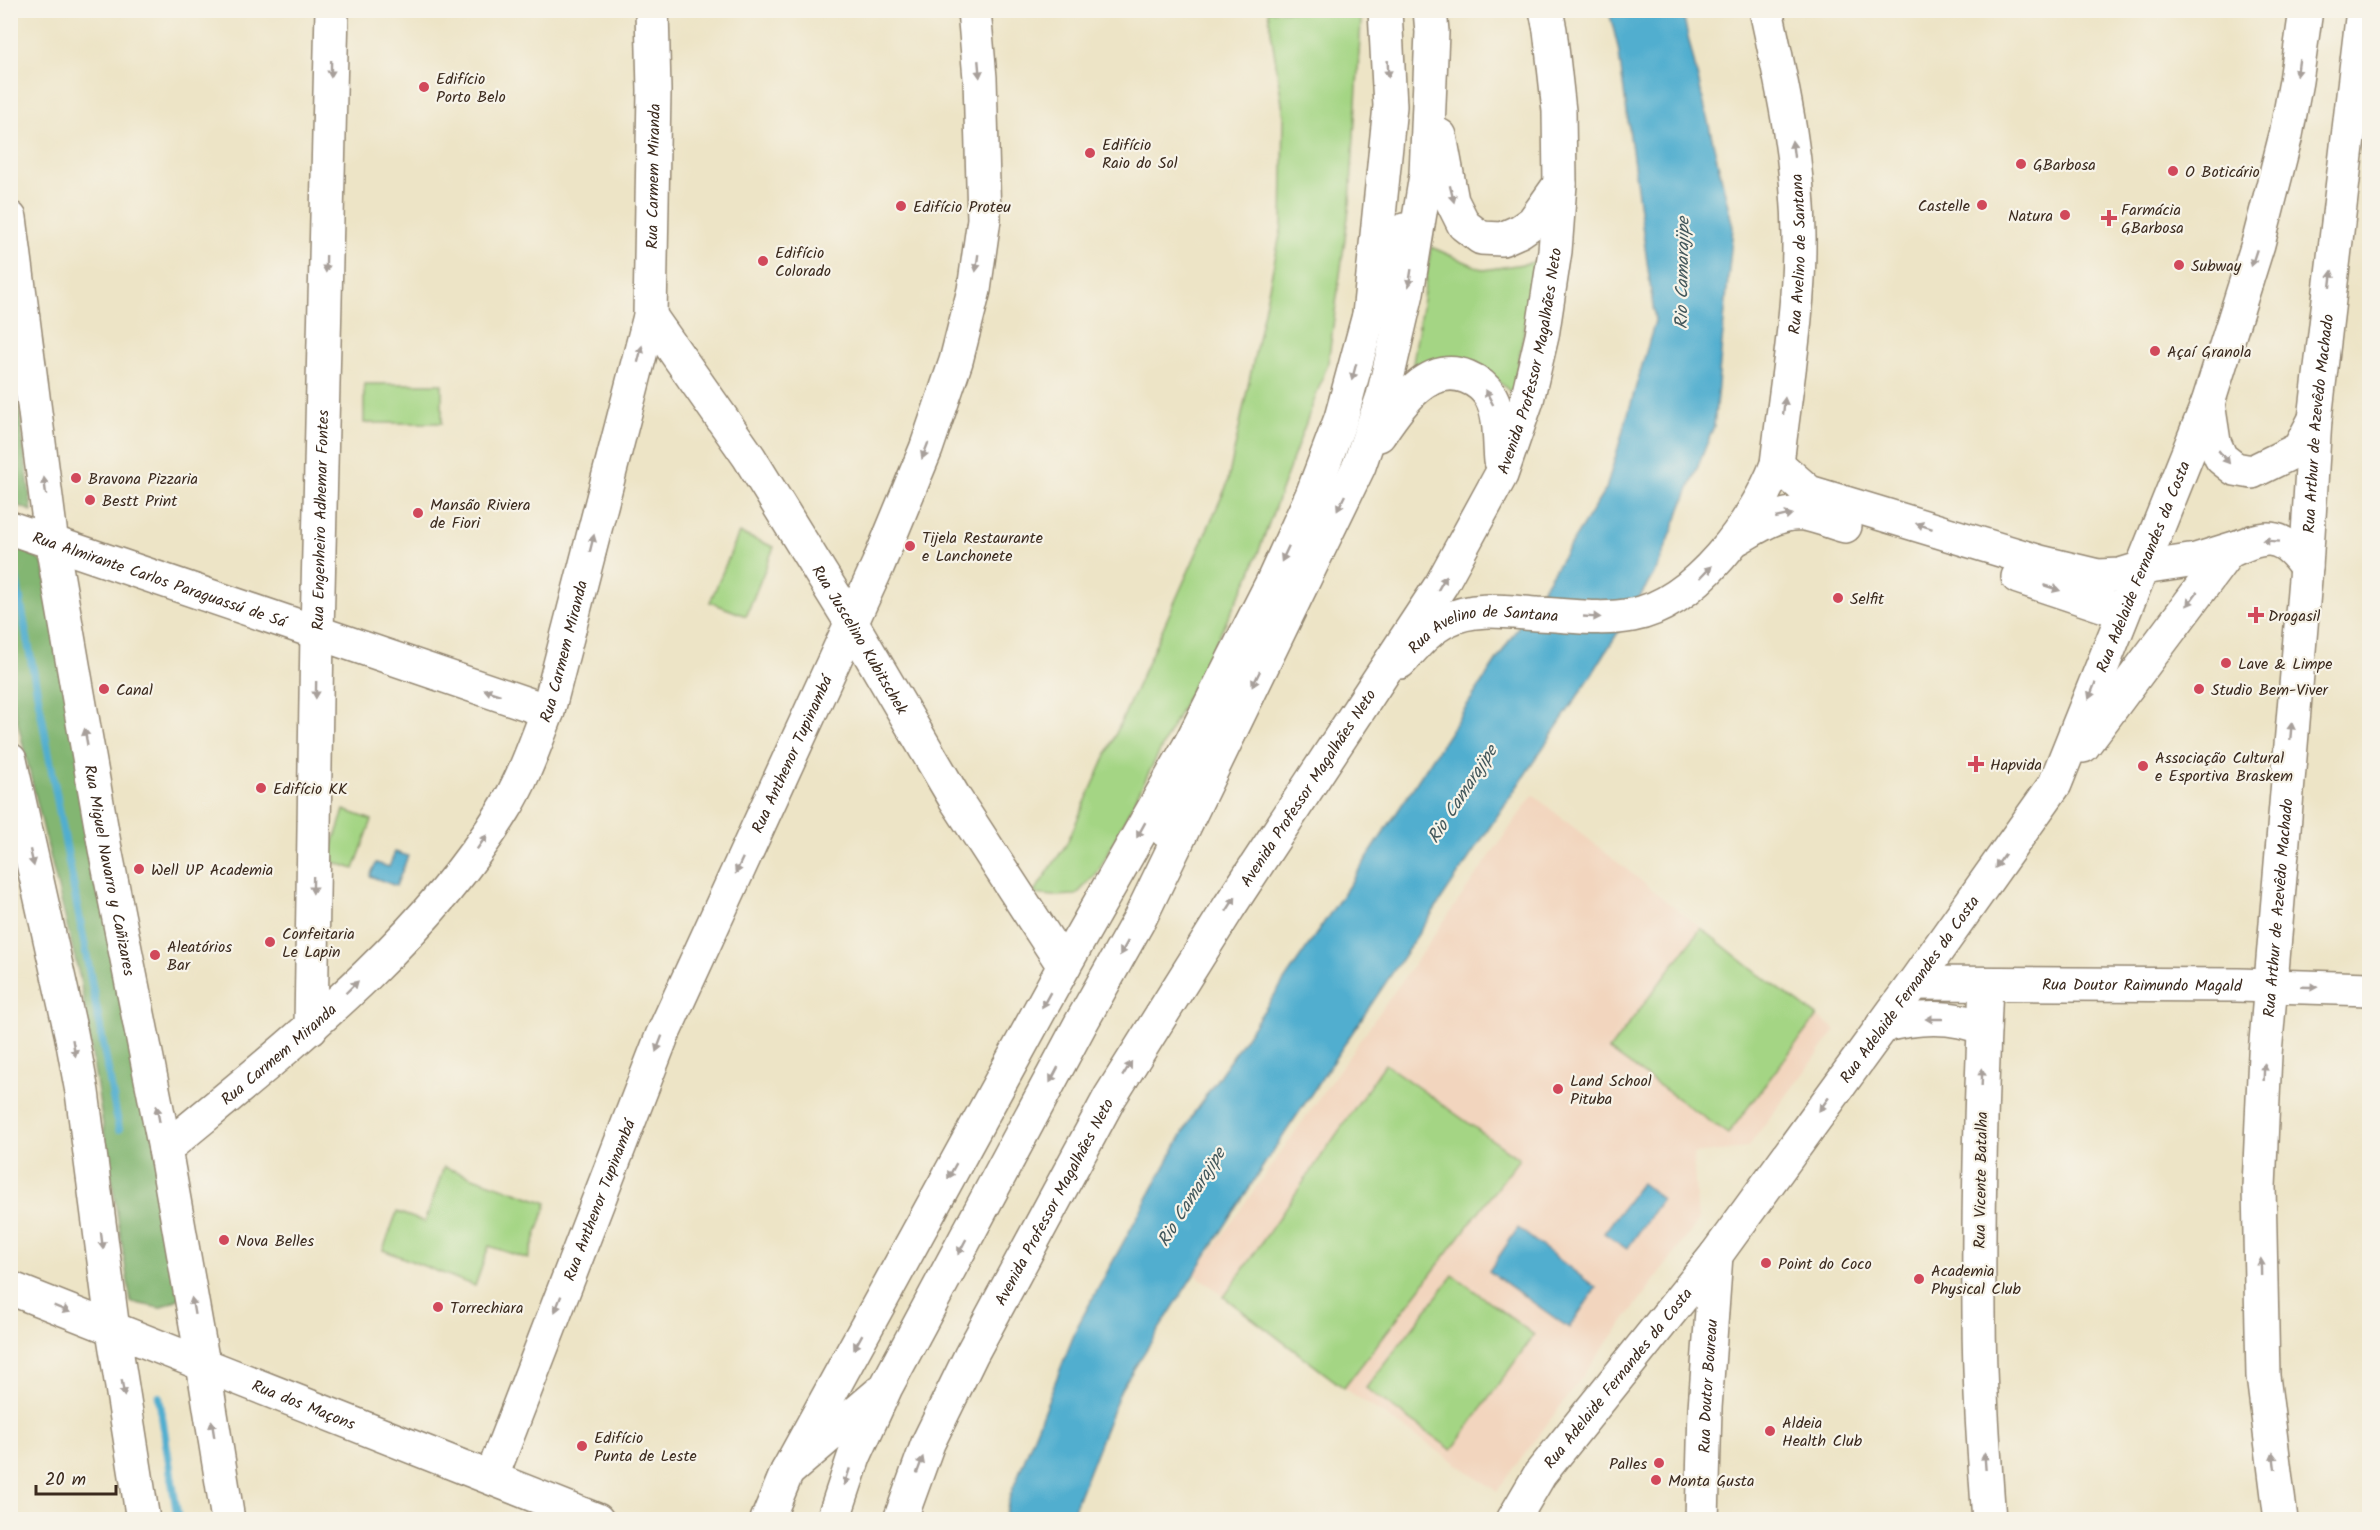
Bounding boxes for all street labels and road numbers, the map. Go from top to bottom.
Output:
street label: Rua Carmem Miranda [640,103,668,249]
street label: Rua Avelino de Santana [1782,173,1813,336]
street label: Avenida Professor Magalhães Neto [1491,246,1569,478]
street label: Rua Arthur de Azevêdo Machado [2297,313,2341,534]
street label: Rua Engenheiro Adhemar Fontes [306,409,336,631]
street label: Rua Adelaide Fernandes da Costa [2090,458,2197,677]
street label: Rua Almirante Carlos Paraguassú de Sá [29,526,291,636]
street label: Rua Juscelino Kubitschek [805,561,914,720]
street label: Rua Carmem Miranda [534,578,595,726]
street label: Rua Avelino de Santana [1402,600,1559,660]
street label: Rua Anthenor Tupinambá [746,670,840,838]
street label: Avenida Professor Magalhães Neto [1234,685,1383,892]
street label: Rua Miguel Navarro y Cañizares [77,763,141,978]
street label: Rua Arthur de Azevêdo Machado [2257,797,2300,1019]
street label: Rua Adelaide Fernandes da Costa [1834,891,1986,1089]
street label: Rua Doutor Raimundo Magald [2042,973,2243,999]
street label: Rua Carmem Miranda [216,998,343,1112]
street label: Avenida Professor Magalhães Neto [989,1094,1121,1311]
street label: Rua Vicente Batalha [1968,1111,1995,1249]
street label: Rua Anthenor Tupinambá [558,1115,643,1285]
street label: Rua Adelaide Fernandes da Costa [1538,1283,1699,1474]
street label: Rua Doutor Boureau [1693,1318,1725,1454]
street label: Rua dos Maçons [248,1374,359,1437]

